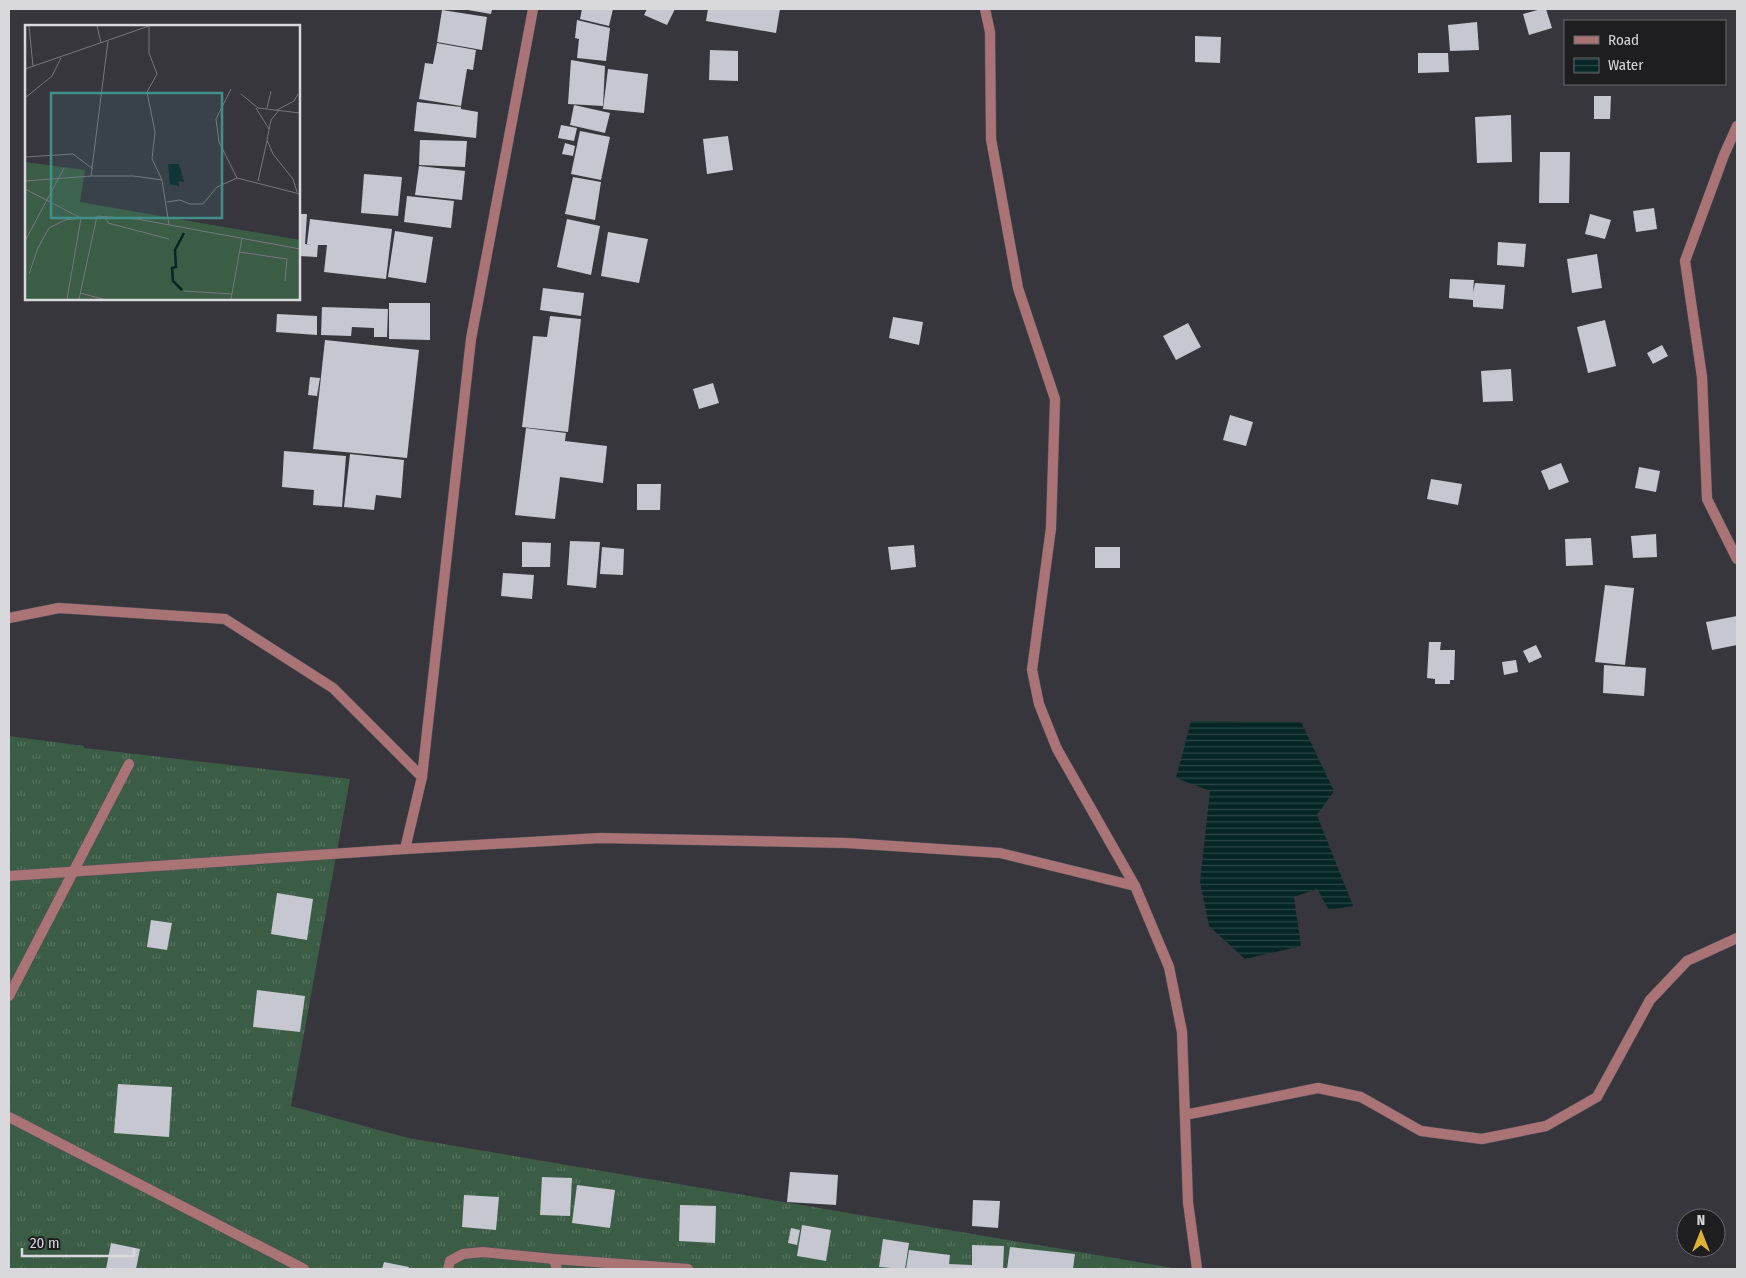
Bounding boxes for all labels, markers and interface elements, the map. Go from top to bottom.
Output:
legend [1564,20,1726,85]
inset map [25,25,300,300]
text: Road [1608,31,1639,49]
text: Water [1608,56,1644,74]
north arrow [1676,1208,1726,1258]
text: N [1697,1212,1705,1229]
scale bar [22,1226,135,1258]
text: 20 m [30,1234,60,1252]

